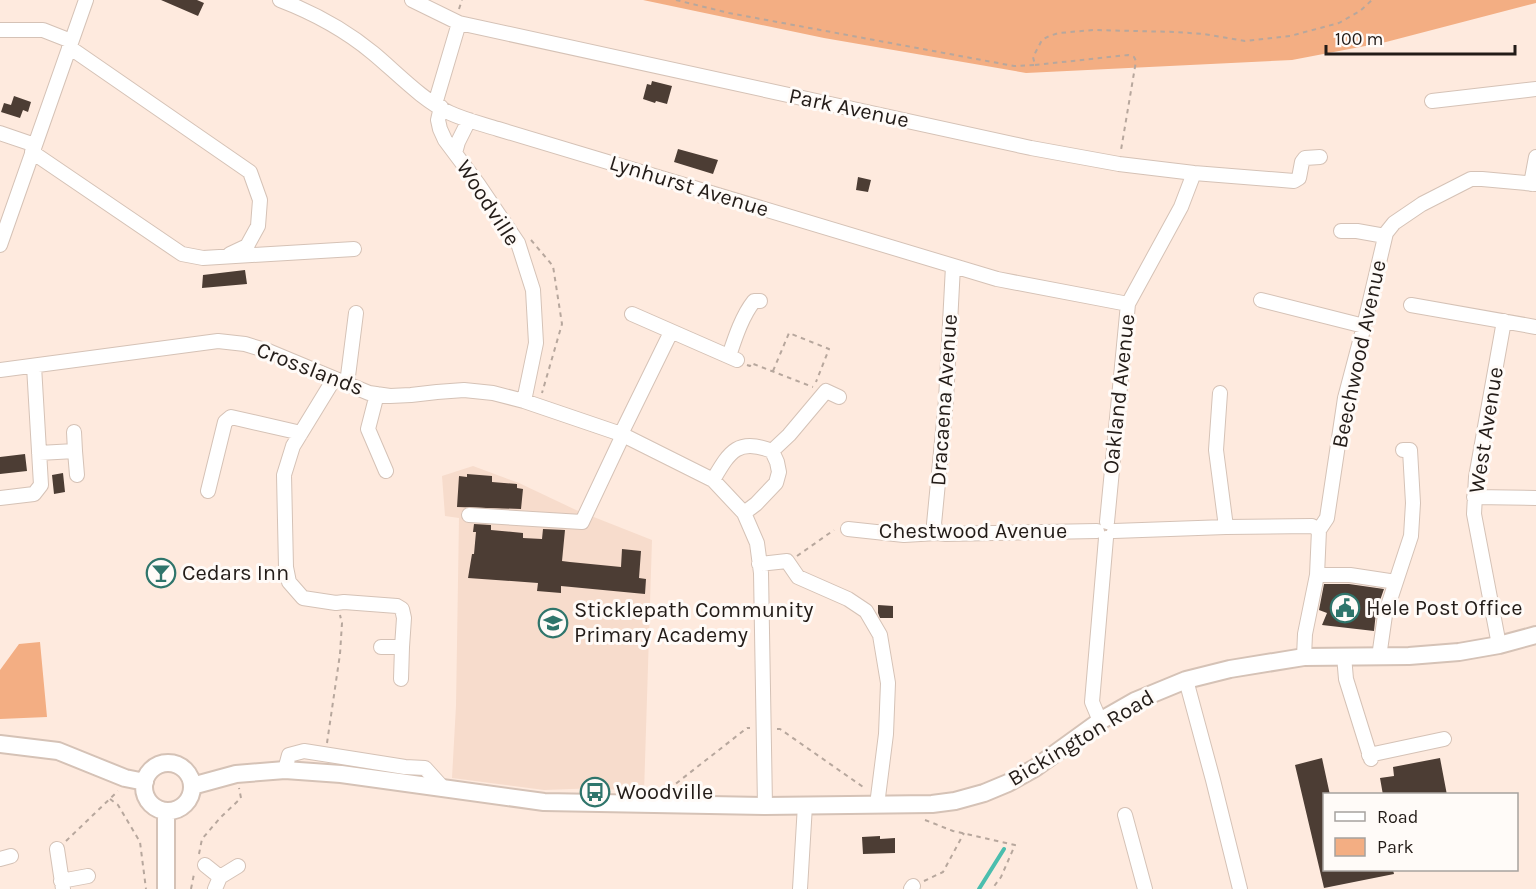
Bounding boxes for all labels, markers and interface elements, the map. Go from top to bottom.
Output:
scale bar [1326,18,1515,56]
text: 100 m [1335,28,1383,50]
street label: Park Avenue [787,83,911,133]
street label: Lynhurst Avenue [606,149,772,223]
street label: Woodville [451,155,525,251]
street label: Beechwood Avenue [1326,258,1392,450]
street label: Dracaena Avenue [925,313,963,487]
street label: Oakland Avenue [1098,313,1140,475]
street label: Crosslands [253,337,367,401]
street label: West Avenue [1463,365,1509,495]
street label: Chestwood Avenue [879,518,1067,544]
bar icon: Cedars Inn [145,557,177,589]
place label: Cedars Inn [182,560,289,586]
public building icon: Hele Post Office [1329,592,1361,624]
place label: Hele Post Office [1366,595,1522,621]
place label: Sticklepath Community Primary Academy [574,597,813,648]
school or university icon: Sticklepath Community Primary Academy [537,607,569,639]
street label: Bickington Road [1003,684,1159,792]
bus stop icon: Woodville [579,776,611,808]
place label: Woodville [616,779,713,805]
legend [1323,793,1518,871]
text: Road [1377,806,1418,828]
text: Park [1377,836,1414,858]

